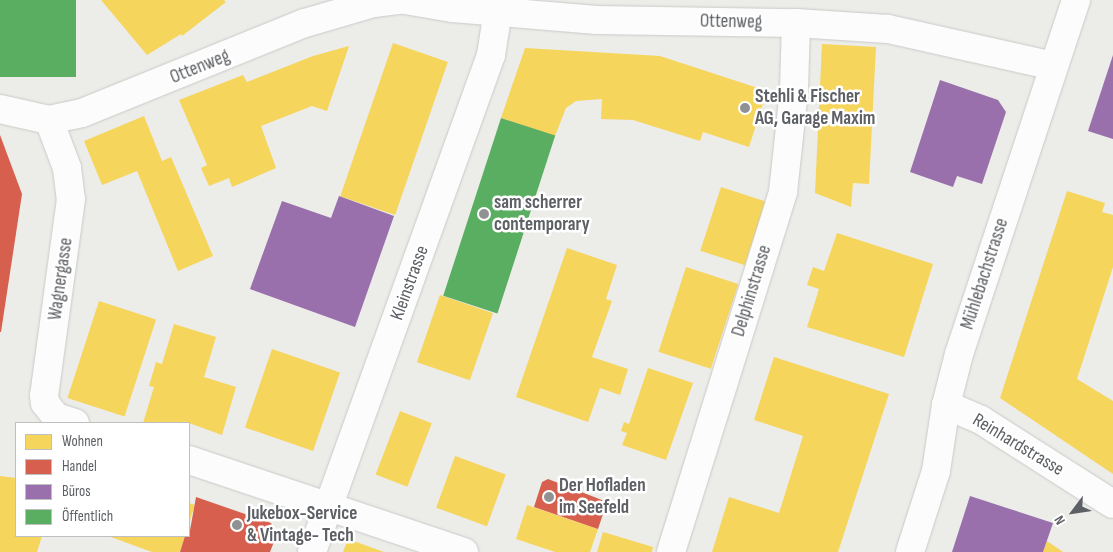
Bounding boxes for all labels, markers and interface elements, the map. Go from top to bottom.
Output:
street label: Ottenweg [700,10,762,34]
street label: Ottenweg [167,45,233,89]
place label: Stehli & Fischer AG, Garage Maxim [755,86,875,130]
marker: Stehli & Fischer AG, Garage Maxim [739,102,751,114]
place label: sam scherrer contemporary [494,192,590,236]
marker: sam scherrer contemporary [478,208,490,220]
street label: Mühlebachstrasse [956,216,1014,332]
street label: Wagnergasse [44,236,78,322]
street label: Kleinstrasse [386,243,434,323]
street label: Delphinstrasse [727,243,777,339]
street label: Reinhardstrasse [968,409,1068,481]
legend [15,422,190,537]
text: Wohnen [62,432,103,451]
text: Handel [62,457,97,476]
place label: Der Hofladen im Seefeld [559,475,646,519]
text: Büros [62,482,91,501]
north arrow [1048,487,1098,537]
marker: Der Hofladen im Seefeld [543,491,555,503]
place label: Jukebox-Service & Vintage- Tech [247,503,357,547]
text: Öffentlich [62,507,113,526]
text: N [1051,512,1069,528]
marker: Jukebox-Service & Vintage- Tech [231,519,243,531]

